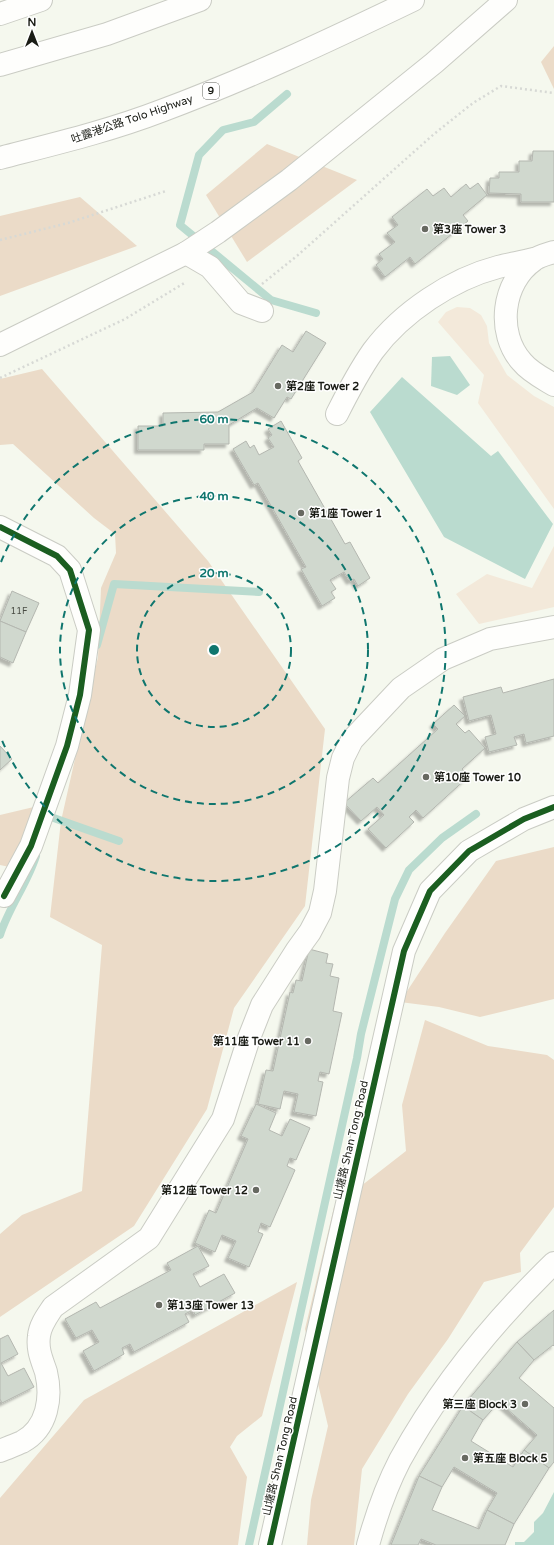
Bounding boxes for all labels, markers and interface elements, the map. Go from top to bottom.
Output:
north arrow [12,12,52,52]
text: N [28,16,36,29]
road number: 9 [203,83,219,99]
street label: 吐露港公路 Tolo Highway [69,92,195,146]
place label: 第3座 Tower 3 [433,223,506,236]
marker: 第3座 Tower 3 [420,224,430,234]
place label: 第2座 Tower 2 [286,380,359,393]
marker: 第2座 Tower 2 [273,381,283,391]
text: 60 m [199,412,229,426]
text: 40 m [199,489,229,503]
place label: 第1座 Tower 1 [309,507,382,520]
marker: 第1座 Tower 1 [296,508,306,518]
text: 20 m [199,566,229,580]
house number: 11F [11,606,28,617]
centre of rings [207,643,221,657]
place label: 第10座 Tower 10 [434,771,521,784]
marker: 第10座 Tower 10 [421,772,431,782]
place label: 第11座 Tower 11 [213,1035,300,1048]
marker: 第11座 Tower 11 [303,1036,313,1046]
street label: 山塘路 Shan Tong Road [331,1079,371,1201]
place label: 第12座 Tower 12 [161,1184,248,1197]
marker: 第12座 Tower 12 [251,1185,261,1195]
place label: 第13座 Tower 13 [167,1299,254,1312]
marker: 第13座 Tower 13 [154,1300,164,1310]
street label: 山塘路 Shan Tong Road [260,1395,300,1517]
place label: 第三座 Block 3 [443,1398,517,1411]
marker: 第三座 Block 3 [520,1399,530,1409]
place label: 第五座 Block 5 [473,1452,548,1465]
marker: 第五座 Block 5 [460,1453,470,1463]

